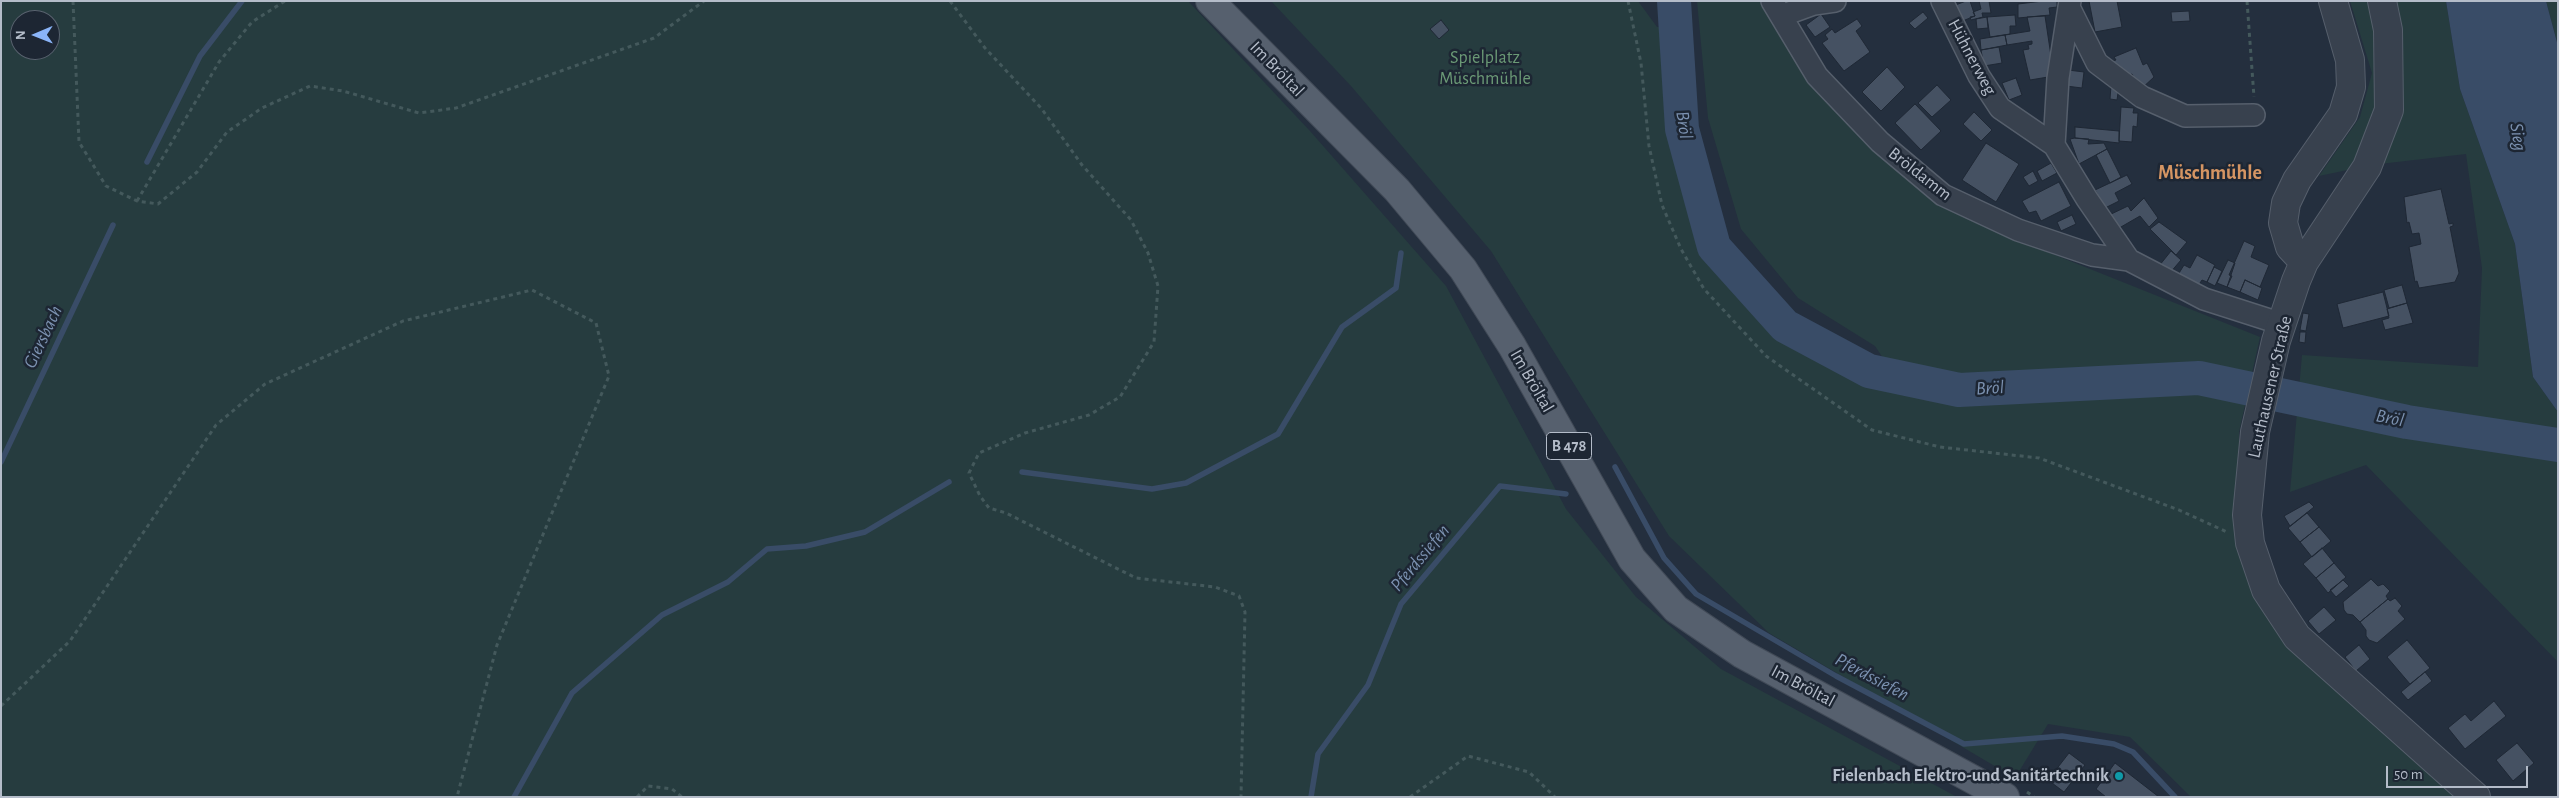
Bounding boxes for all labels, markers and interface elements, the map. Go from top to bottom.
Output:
north arrow [10,10,60,60]
street label: Hühnerweg [1943,15,2001,99]
text: N [14,30,28,40]
street label: Im Bröltal [1245,37,1309,101]
park label: Spielplatz Müschmühle [1439,47,1531,90]
water label: Bröl [1671,109,1697,141]
water label: Sieg [2505,121,2531,153]
street label: Bröldamm [1884,143,1956,205]
district label: Müschmühle [2158,161,2262,185]
water label: Giersbach [19,302,67,372]
street label: Lauthausener Straße [2243,314,2297,460]
street label: Im Bröltal [1505,346,1559,416]
water label: Bröl [1975,376,2005,400]
water label: Bröl [2374,404,2406,432]
road number: B 478 [1546,432,1592,460]
water label: Pferdssiefen [1385,520,1455,596]
water label: Pferdssiefen [1831,648,1913,706]
street label: Im Bröltal [1767,660,1839,712]
scale bar [2389,756,2532,788]
place label: Fielenbach Elektro-und Sanitärtechnik [1832,765,2109,787]
text: 50 m [2394,767,2423,782]
marker: Fielenbach Elektro-und Sanitärtechnik [2113,770,2125,782]

